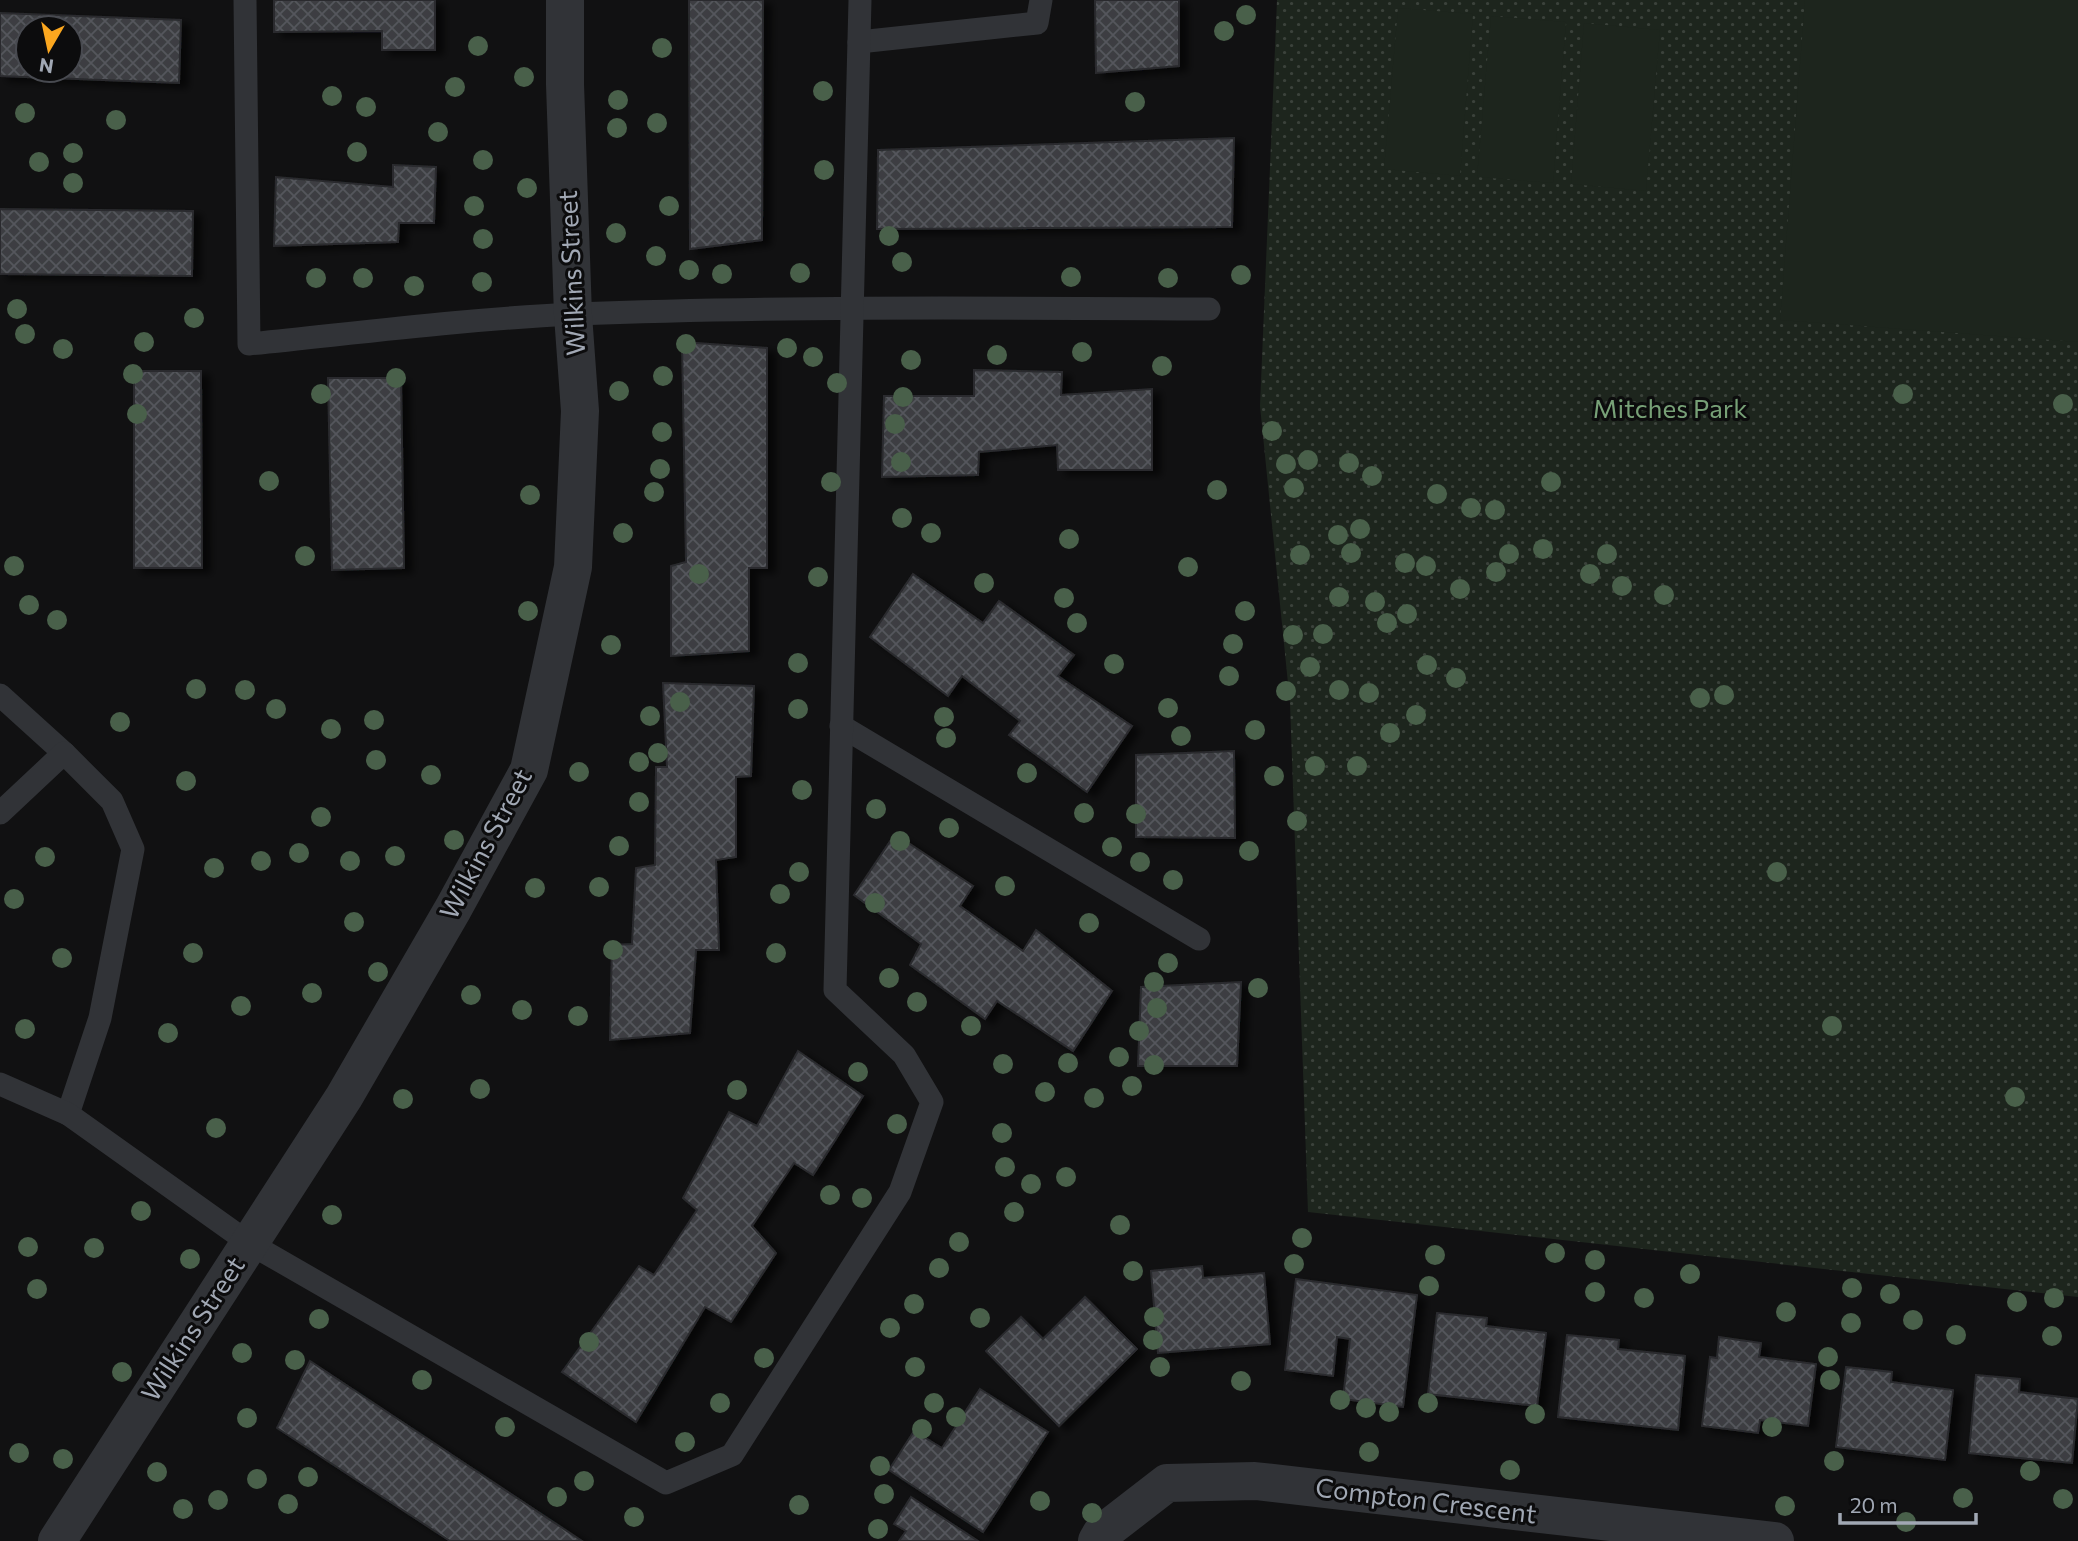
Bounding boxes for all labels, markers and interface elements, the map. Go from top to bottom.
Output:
north arrow [14,14,84,84]
text: N [37,54,55,79]
street label: Wilkins Street [551,189,590,357]
park label: Mitches Park [1593,392,1747,423]
street label: Wilkins Street [432,763,537,924]
street label: Wilkins Street [134,1250,250,1406]
street label: Compton Crescent [1314,1471,1539,1528]
scale bar [1840,1482,1976,1526]
text: 20 m [1850,1492,1898,1517]

